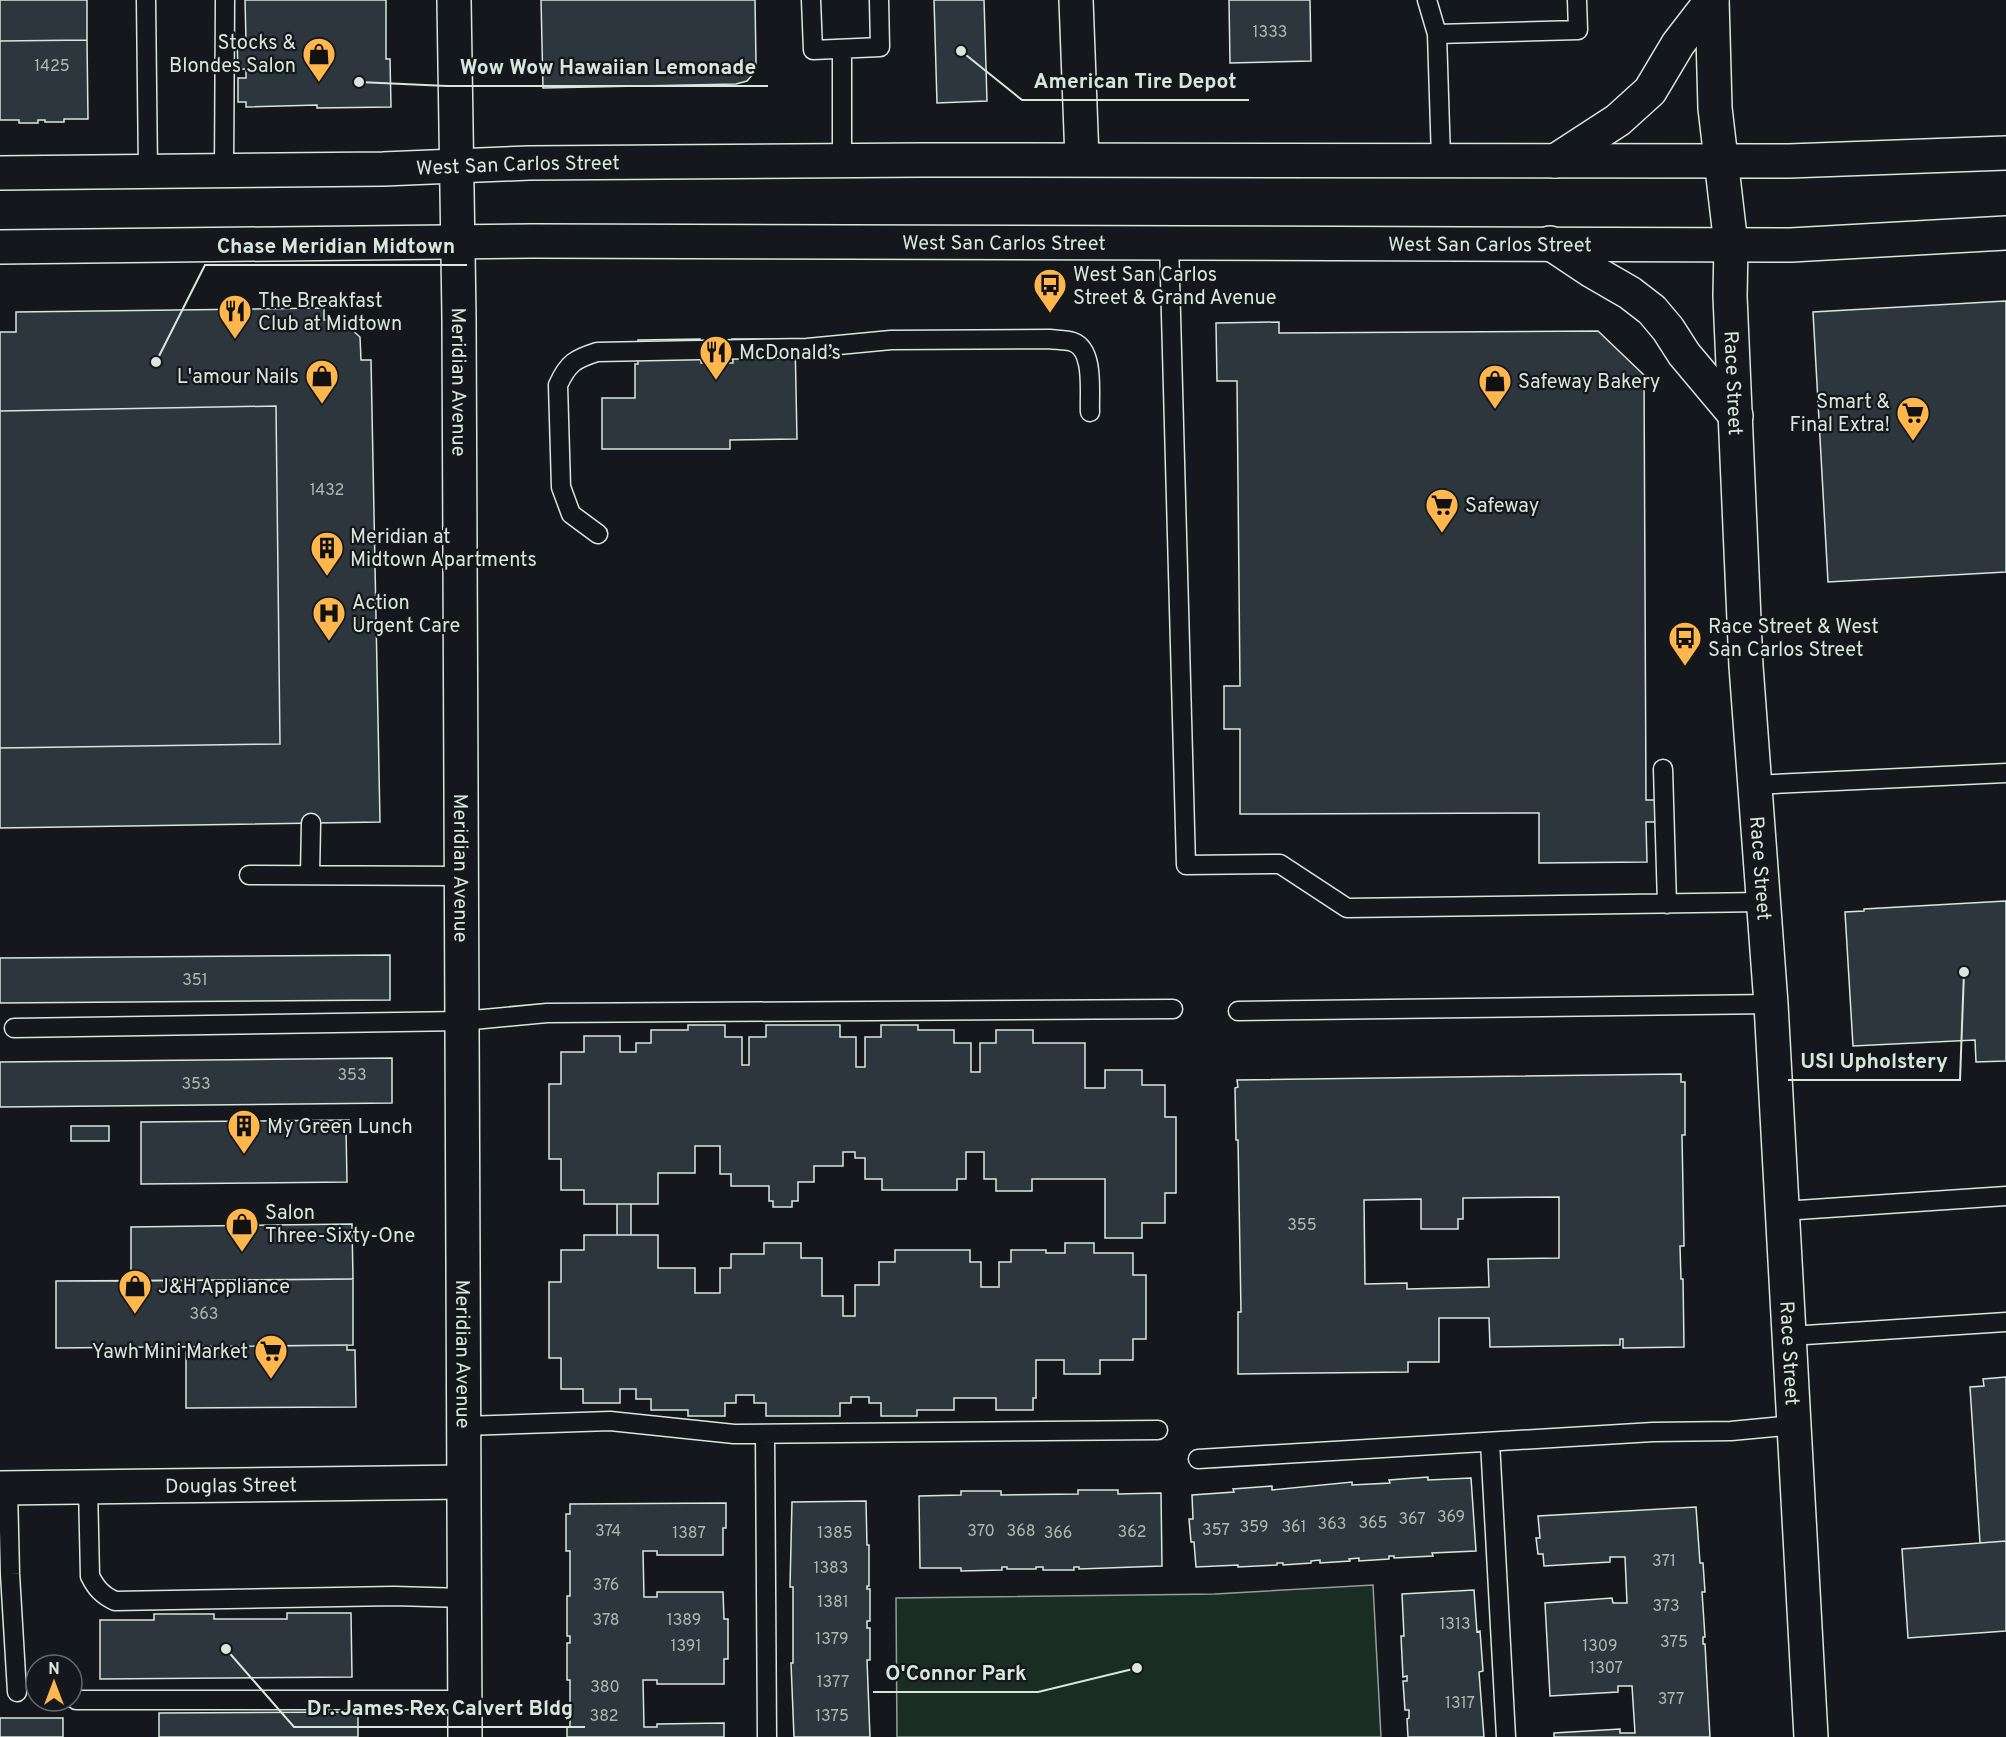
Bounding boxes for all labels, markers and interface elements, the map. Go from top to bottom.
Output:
house number: 1333 [1253,23,1287,43]
place label: Stocks & Blondes Salon [169,31,296,80]
shop icon: Stocks & Blondes Salon [301,36,337,83]
callout: Wow Wow Hawaiian Lemonade [447,47,768,86]
text: Wow Wow Hawaiian Lemonade [460,55,756,82]
house number: 1425 [34,57,70,77]
callout: American Tire Depot [1022,61,1249,100]
text: American Tire Depot [1033,69,1237,96]
street label: West San Carlos Street [416,151,620,183]
callout: Chase Meridian Midtown [205,226,467,265]
street label: West San Carlos Street [902,231,1106,258]
street label: West San Carlos Street [1388,233,1592,259]
text: Chase Meridian Midtown [217,234,455,261]
place label: West San Carlos Street & Grand Avenue [1073,263,1276,312]
bus stop icon: West San Carlos Street & Grand Avenue [1032,267,1068,314]
place label: The Breakfast Club at Midtown [258,289,402,338]
restaurant icon: The Breakfast Club at Midtown [217,293,253,340]
street label: Meridian Avenue [444,307,471,457]
street label: Race Street [1717,330,1747,436]
restaurant icon: McDonald’s [698,334,734,381]
place label: McDonald’s [739,341,841,367]
shop icon: L'amour Nails [304,358,340,405]
shop icon: Safeway Bakery [1477,363,1513,410]
place label: L'amour Nails [177,365,299,391]
place label: Safeway Bakery [1518,370,1660,396]
place label: Smart & Final Extra! [1790,390,1890,439]
supermarket icon: Smart & Final Extra! [1895,395,1931,442]
house number: 1432 [310,481,344,501]
supermarket icon: Safeway [1424,487,1460,534]
place label: Safeway [1465,494,1539,520]
place label: Meridian at Midtown Apartments [350,525,537,574]
building icon: Meridian at Midtown Apartments [309,530,345,577]
place label: Action Urgent Care [352,591,460,640]
hospital icon: Action Urgent Care [311,595,347,642]
place label: Race Street & West San Carlos Street [1708,615,1879,664]
bus stop icon: Race Street & West San Carlos Street [1667,620,1703,667]
street label: Meridian Avenue [446,793,473,943]
street label: Race Street [1742,815,1776,921]
house number: 351 [182,971,208,991]
callout: USI Upholstery [1788,1041,1960,1080]
text: USI Upholstery [1800,1049,1948,1076]
house number: 353 [337,1066,367,1086]
house number: 353 [181,1075,211,1095]
building icon: My Green Lunch [226,1108,262,1155]
place label: My Green Lunch [267,1115,413,1141]
place label: Salon Three-Sixty-One [265,1201,415,1250]
shop icon: Salon Three-Sixty-One [224,1206,260,1253]
house number: 355 [1287,1216,1317,1236]
shop icon: J&H Appliance [117,1268,153,1315]
place label: J&H Appliance [158,1275,290,1301]
street label: Meridian Avenue [448,1279,475,1429]
street label: Race Street [1772,1300,1804,1406]
house number: 363 [190,1305,218,1325]
supermarket icon: Yawh Mini Market [253,1333,289,1380]
place label: Yawh Mini Market [92,1340,248,1366]
street label: Douglas Street [165,1473,297,1501]
house number: 369 [1437,1508,1465,1528]
house number: 367 [1398,1510,1426,1530]
house number: 365 [1358,1514,1388,1534]
house number: 363 [1318,1515,1346,1535]
house number: 359 [1240,1518,1268,1538]
house number: 361 [1281,1518,1307,1538]
house number: 357 [1202,1521,1230,1541]
house number: 374 [595,1522,621,1542]
house number: 370 [967,1522,995,1542]
house number: 368 [1007,1522,1035,1542]
house number: 362 [1118,1523,1146,1543]
house number: 1387 [672,1524,706,1544]
house number: 1385 [817,1524,853,1544]
house number: 366 [1044,1524,1072,1544]
house number: 371 [1652,1552,1676,1572]
house number: 1383 [813,1559,849,1579]
house number: 376 [593,1576,619,1596]
house number: 1381 [817,1593,849,1613]
house number: 373 [1652,1597,1680,1617]
house number: 378 [592,1611,620,1631]
house number: 1389 [667,1611,701,1631]
house number: 1313 [1439,1615,1471,1635]
house number: 1379 [815,1630,849,1650]
house number: 375 [1660,1633,1688,1653]
house number: 1391 [671,1637,701,1657]
house number: 1309 [1582,1637,1618,1657]
north arrow [24,1653,84,1713]
callout: O'Connor Park [873,1653,1038,1692]
house number: 1307 [1589,1659,1623,1679]
text: N [48,1660,60,1680]
text: O'Connor Park [885,1661,1027,1688]
house number: 1377 [817,1673,849,1693]
house number: 380 [590,1678,620,1698]
callout: Dr. James Rex Calvert Bldg [294,1688,585,1727]
house number: 377 [1658,1690,1684,1710]
house number: 1317 [1445,1694,1475,1714]
text: Dr. James Rex Calvert Bldg [307,1696,573,1723]
house number: 382 [590,1707,618,1727]
house number: 1375 [815,1707,849,1727]

